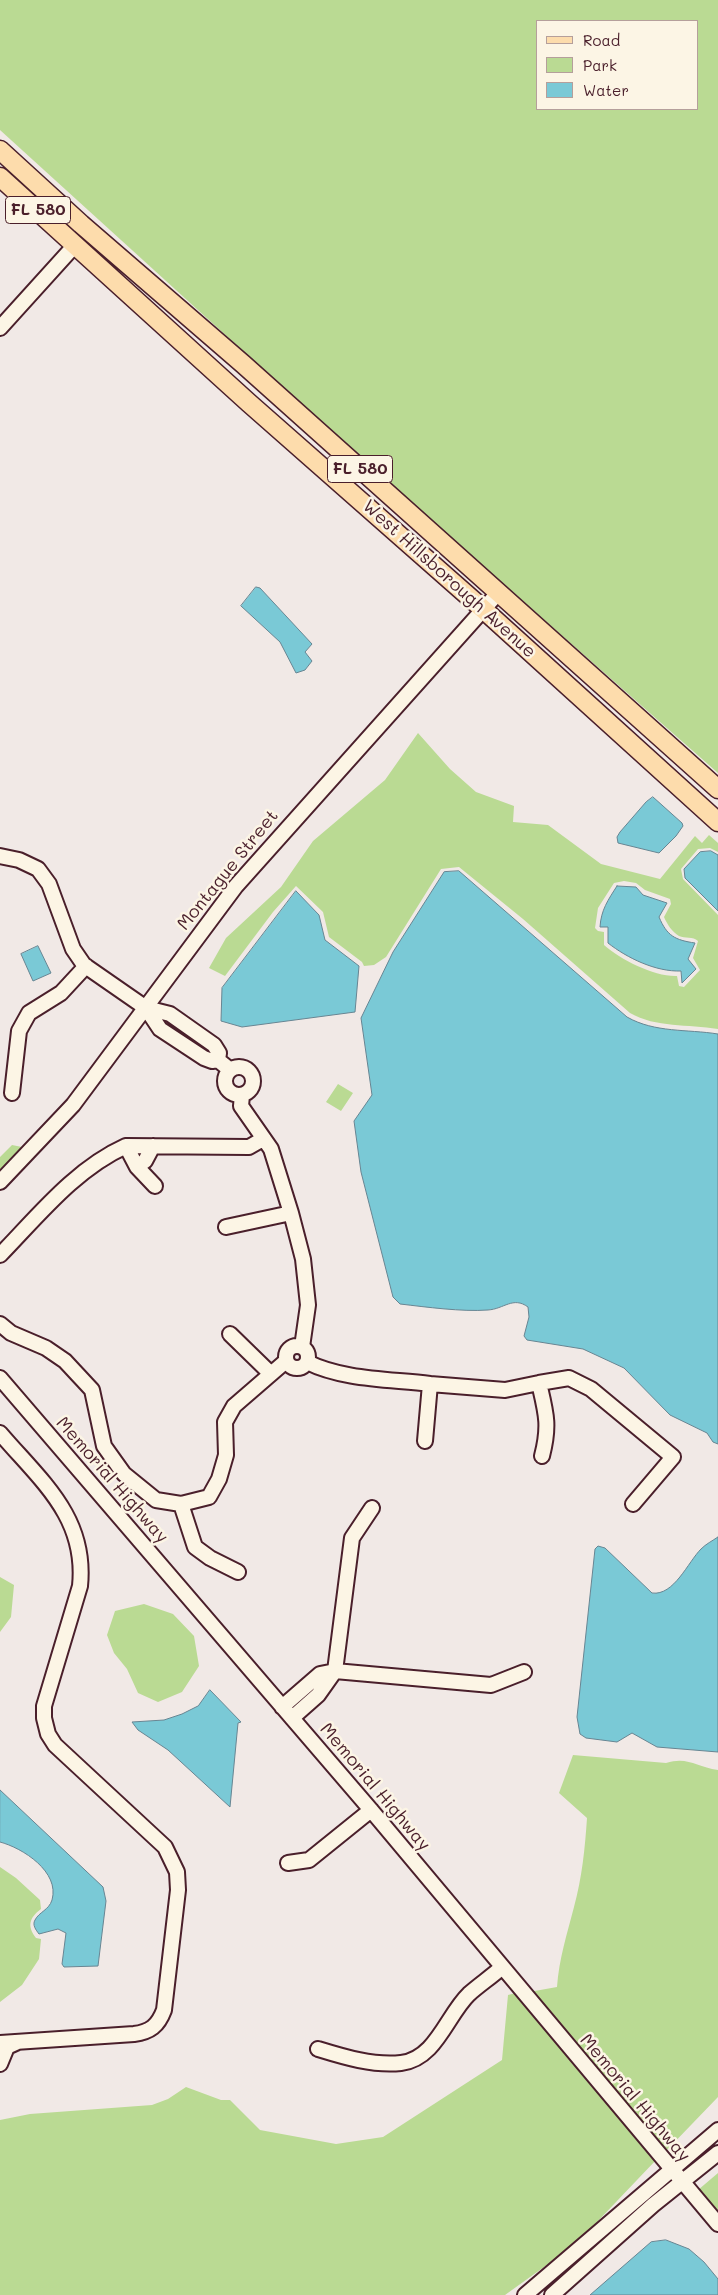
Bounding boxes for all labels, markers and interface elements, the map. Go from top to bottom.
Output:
legend [536,20,698,110]
text: Road [583,30,620,50]
text: Park [583,55,617,75]
text: Water [583,80,629,100]
road number: FL 580 [5,196,70,224]
road number: FL 580 [328,456,392,482]
street label: West Hillsborough Avenue [358,495,540,663]
street label: Montague Street [173,805,283,935]
street label: Memorial Highway [51,1413,173,1547]
street label: Memorial Highway [315,1719,435,1855]
street label: Memorial Highway [575,2030,695,2166]

